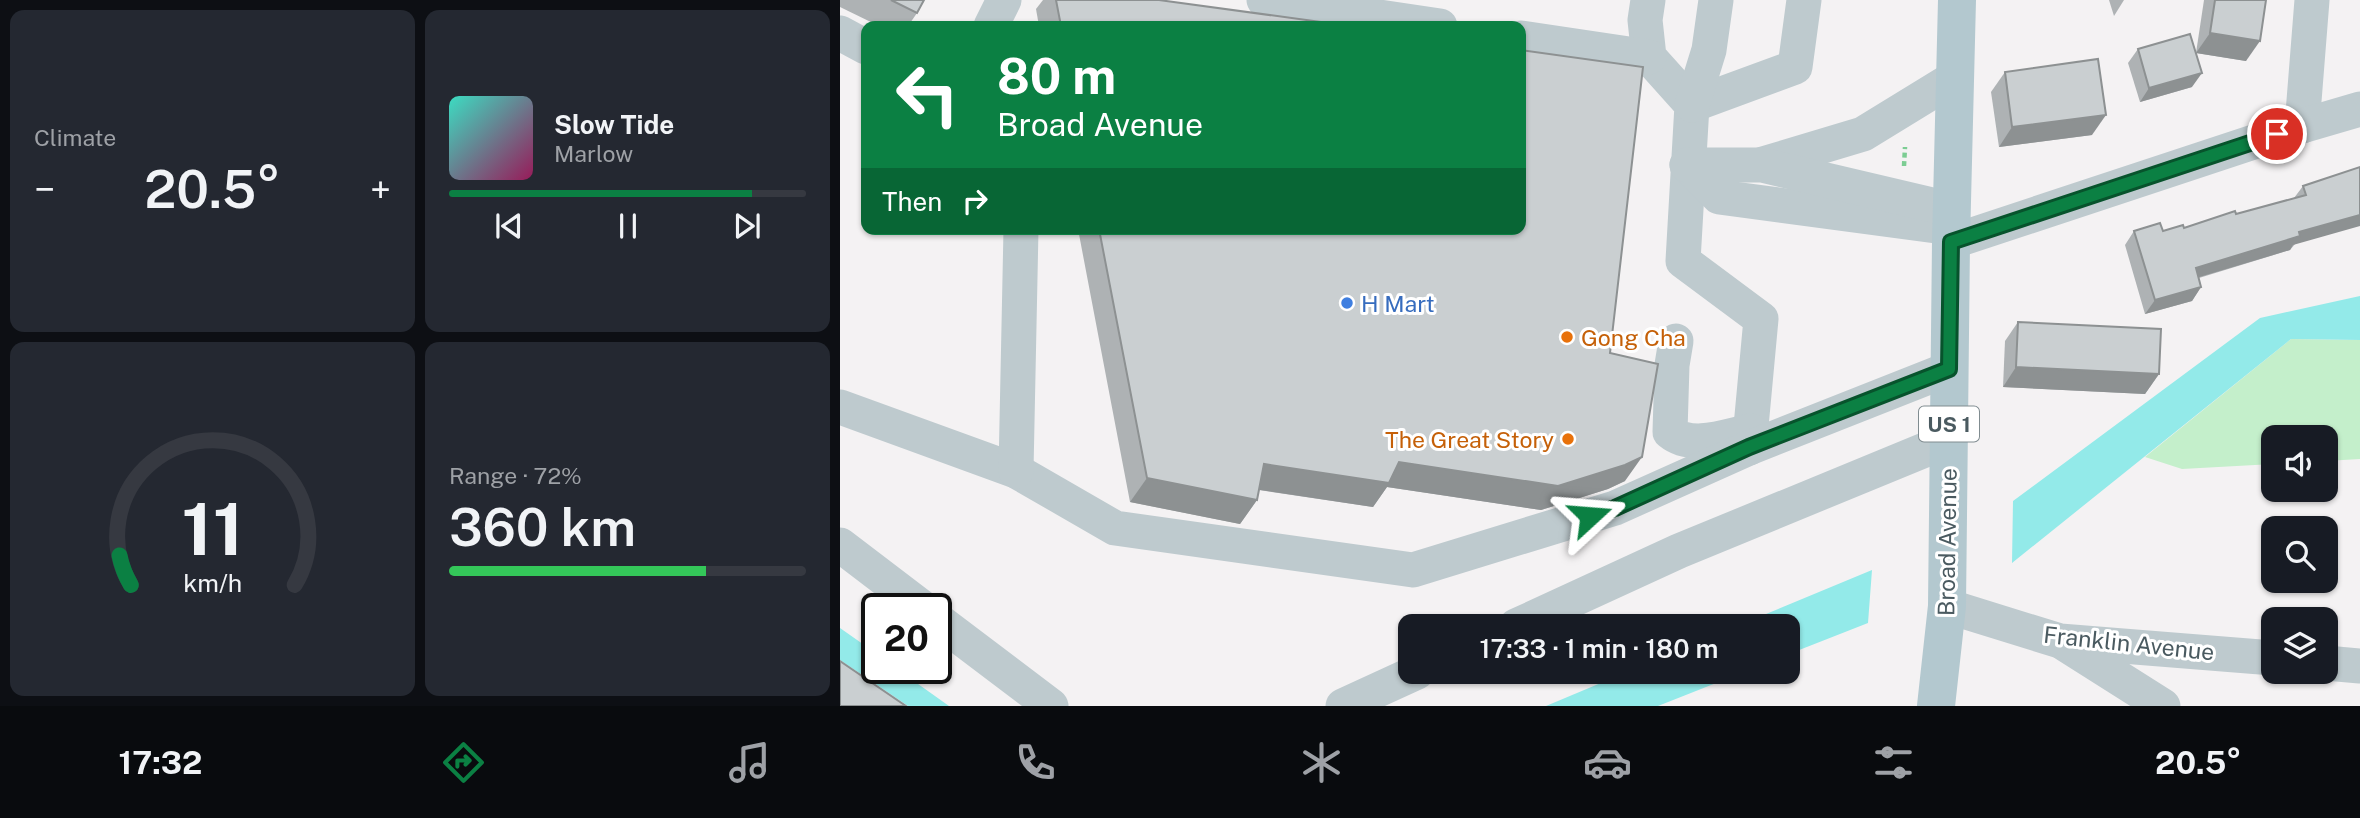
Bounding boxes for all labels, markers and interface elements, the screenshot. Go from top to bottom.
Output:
text: 80 m [997,47,1116,105]
icon: left [882,49,973,140]
pin [2247,104,2307,164]
text: Broad Avenue [997,106,1203,143]
text: Slow Tide [554,109,674,140]
icon: arrive [2258,115,2296,153]
text: Climate [34,124,116,151]
text: Marlow [554,140,633,167]
text: 20.5° [144,159,281,220]
text: − [34,167,55,212]
text: + [370,167,391,212]
icon: right [956,182,994,220]
text: Then [882,186,942,217]
icon: previous [490,207,528,245]
icon: pause [609,207,647,245]
icon: next [728,207,766,245]
place label: H Mart [1361,290,1435,317]
marker: H Mart [1339,295,1355,311]
place label: Gong Cha [1581,324,1686,351]
marker: Gong Cha [1559,329,1575,345]
road number: US 1 [1919,406,1979,442]
map controls [2261,425,2338,684]
button: sound [2261,425,2338,502]
place label: The Great Story [1385,426,1554,453]
marker: The Great Story [1560,431,1576,447]
text: Range · 72% [449,462,582,489]
street label: Broad Avenue [1932,468,1962,616]
position arrow [1553,479,1627,553]
text: 11 [181,486,244,571]
text: 360 km [449,497,636,558]
button: search [2261,516,2338,593]
text: km/h [183,568,242,598]
speed limit sign: 20 [861,593,952,684]
button: layers [2261,607,2338,684]
street label: Franklin Avenue [2042,621,2216,665]
text: 17:33 · 1 min · 180 m [1480,633,1719,664]
icon: directions [439,738,488,787]
icon: music [725,738,774,787]
icon: phone [1011,738,1060,787]
icon: climate [1297,738,1346,787]
icon: car [1583,738,1632,787]
icon: filters [1869,738,1918,787]
text: 17:32 [118,744,202,781]
text: 20.5° [2155,744,2241,781]

